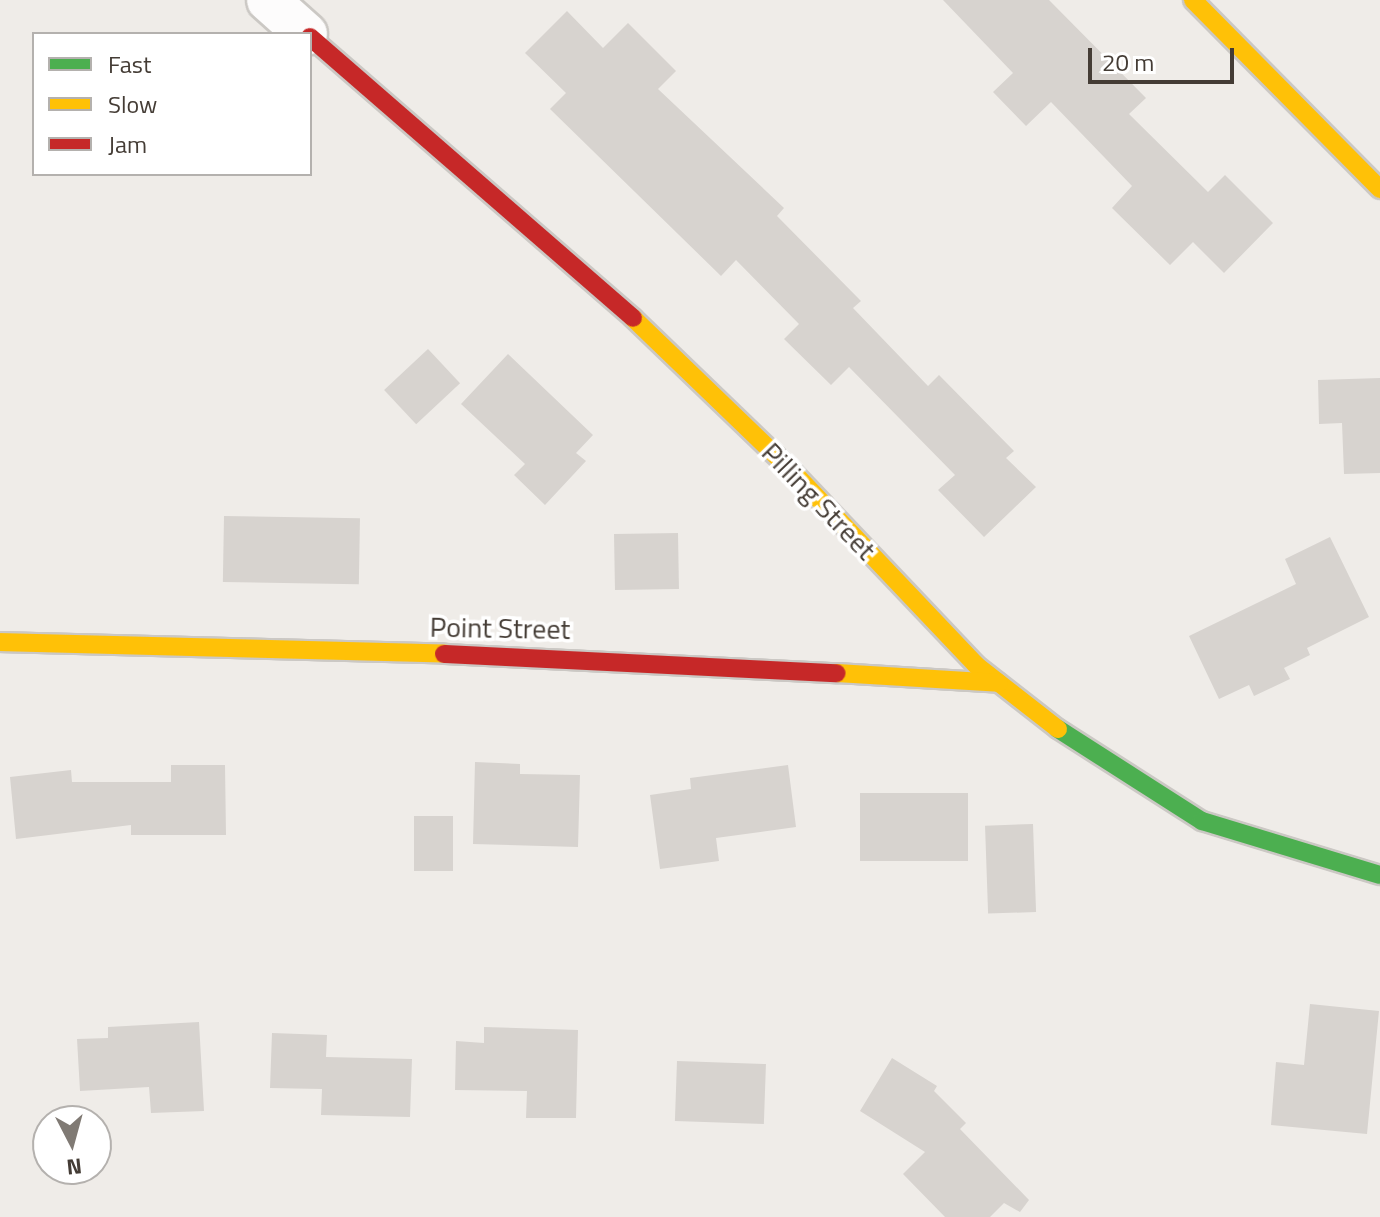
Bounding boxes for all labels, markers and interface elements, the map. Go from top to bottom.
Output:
legend [32,32,312,176]
scale bar [1092,32,1238,82]
text: 20 m [1102,44,1154,80]
text: Fast [108,46,151,82]
text: Slow [108,86,157,122]
text: Jam [108,126,147,162]
street label: Pilling Street [755,436,883,566]
street label: Point Street [429,610,571,646]
north arrow [32,1105,112,1185]
text: N [65,1149,84,1185]

